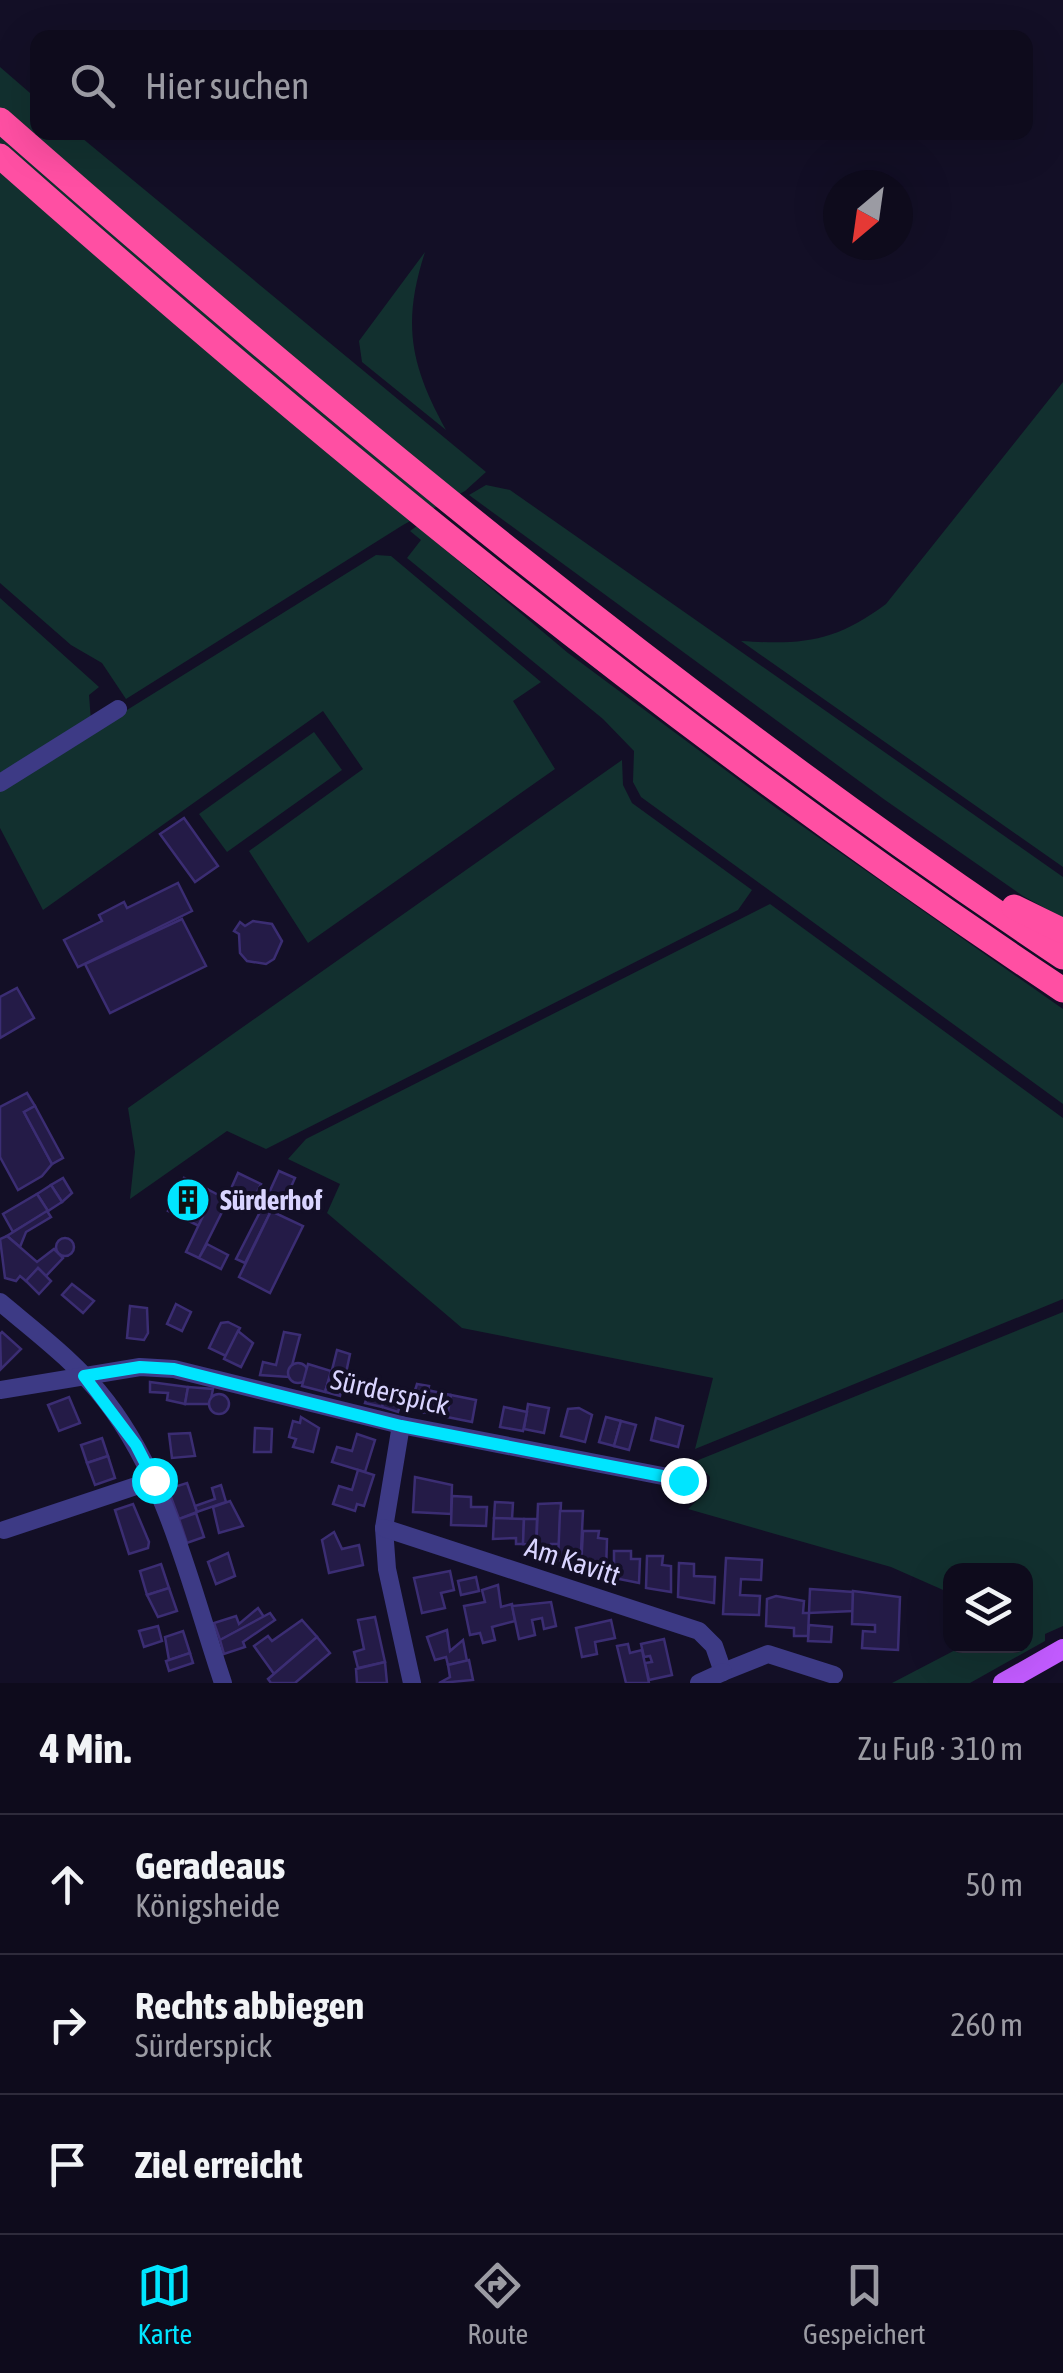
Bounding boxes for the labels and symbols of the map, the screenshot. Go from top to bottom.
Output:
north arrow [823,170,913,260]
building icon: Sürderhof [165,1177,211,1223]
place label: Sürderhof [220,1184,323,1216]
street label: Sürderspick [328,1363,452,1421]
route start [132,1458,178,1504]
route end [661,1458,707,1504]
street label: Am Kavitt [521,1531,625,1591]

